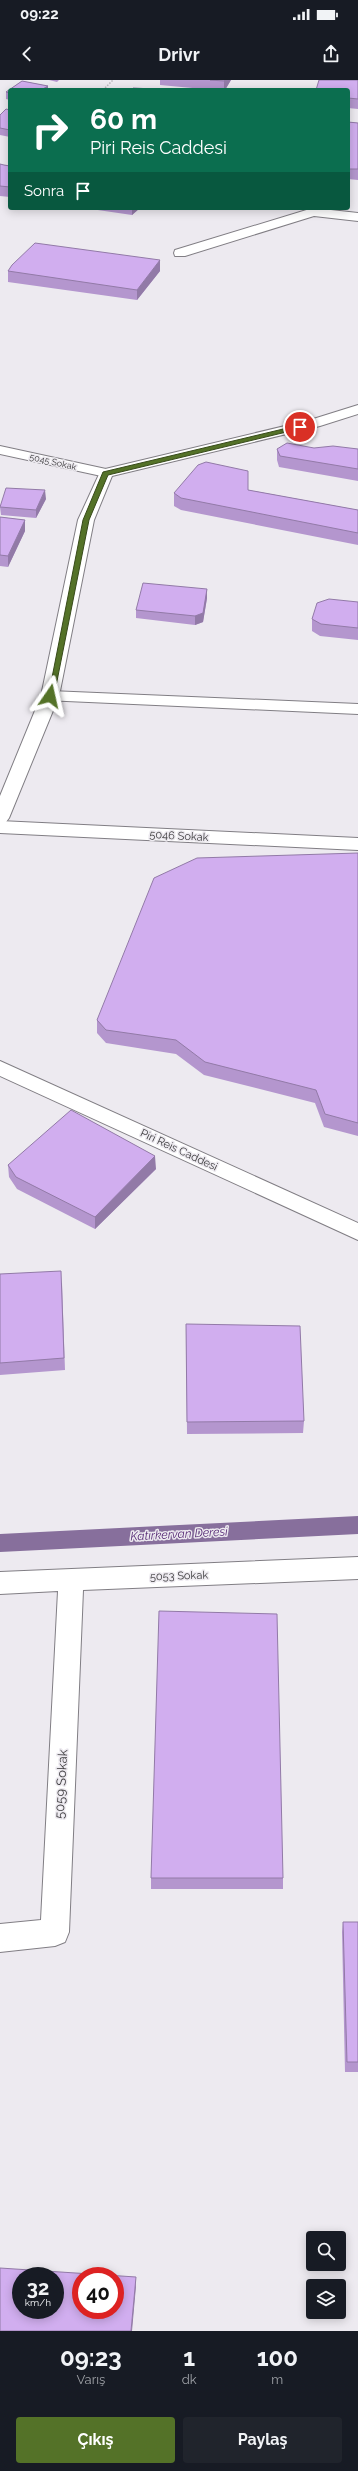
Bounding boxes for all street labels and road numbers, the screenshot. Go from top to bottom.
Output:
street label: 5045 Sokak [29,452,78,472]
street label: 5046 Sokak [149,828,209,844]
street label: Piri Reis Caddesi [138,1126,220,1174]
street label: 5053 Sokak [150,1568,209,1584]
street label: 5059 Sokak [52,1749,70,1819]

